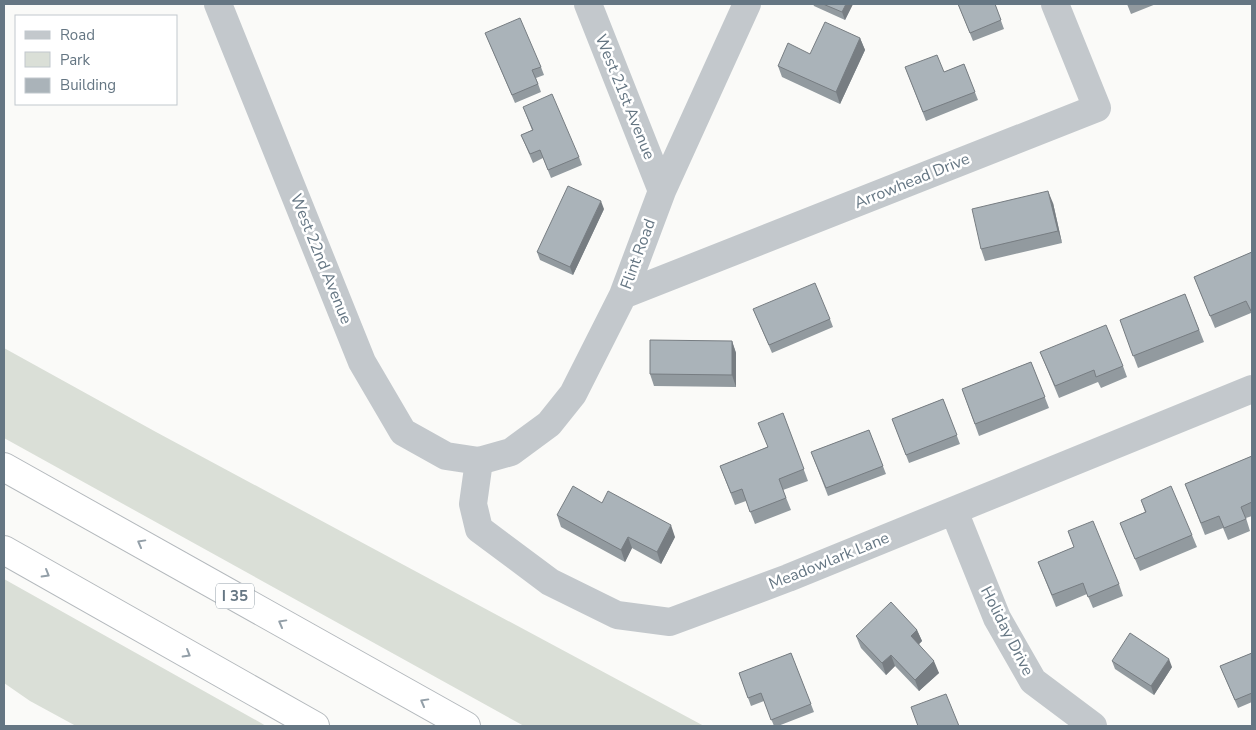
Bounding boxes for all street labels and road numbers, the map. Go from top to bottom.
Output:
street label: West 21st Avenue [590,31,660,163]
street label: Arrowhead Drive [851,148,973,214]
street label: West 22nd Avenue [285,191,357,327]
street label: Flint Road [615,216,661,292]
street label: Meadowlark Lane [766,527,892,595]
street label: Holiday Drive [975,583,1039,679]
road number: I 35 [216,584,254,608]

